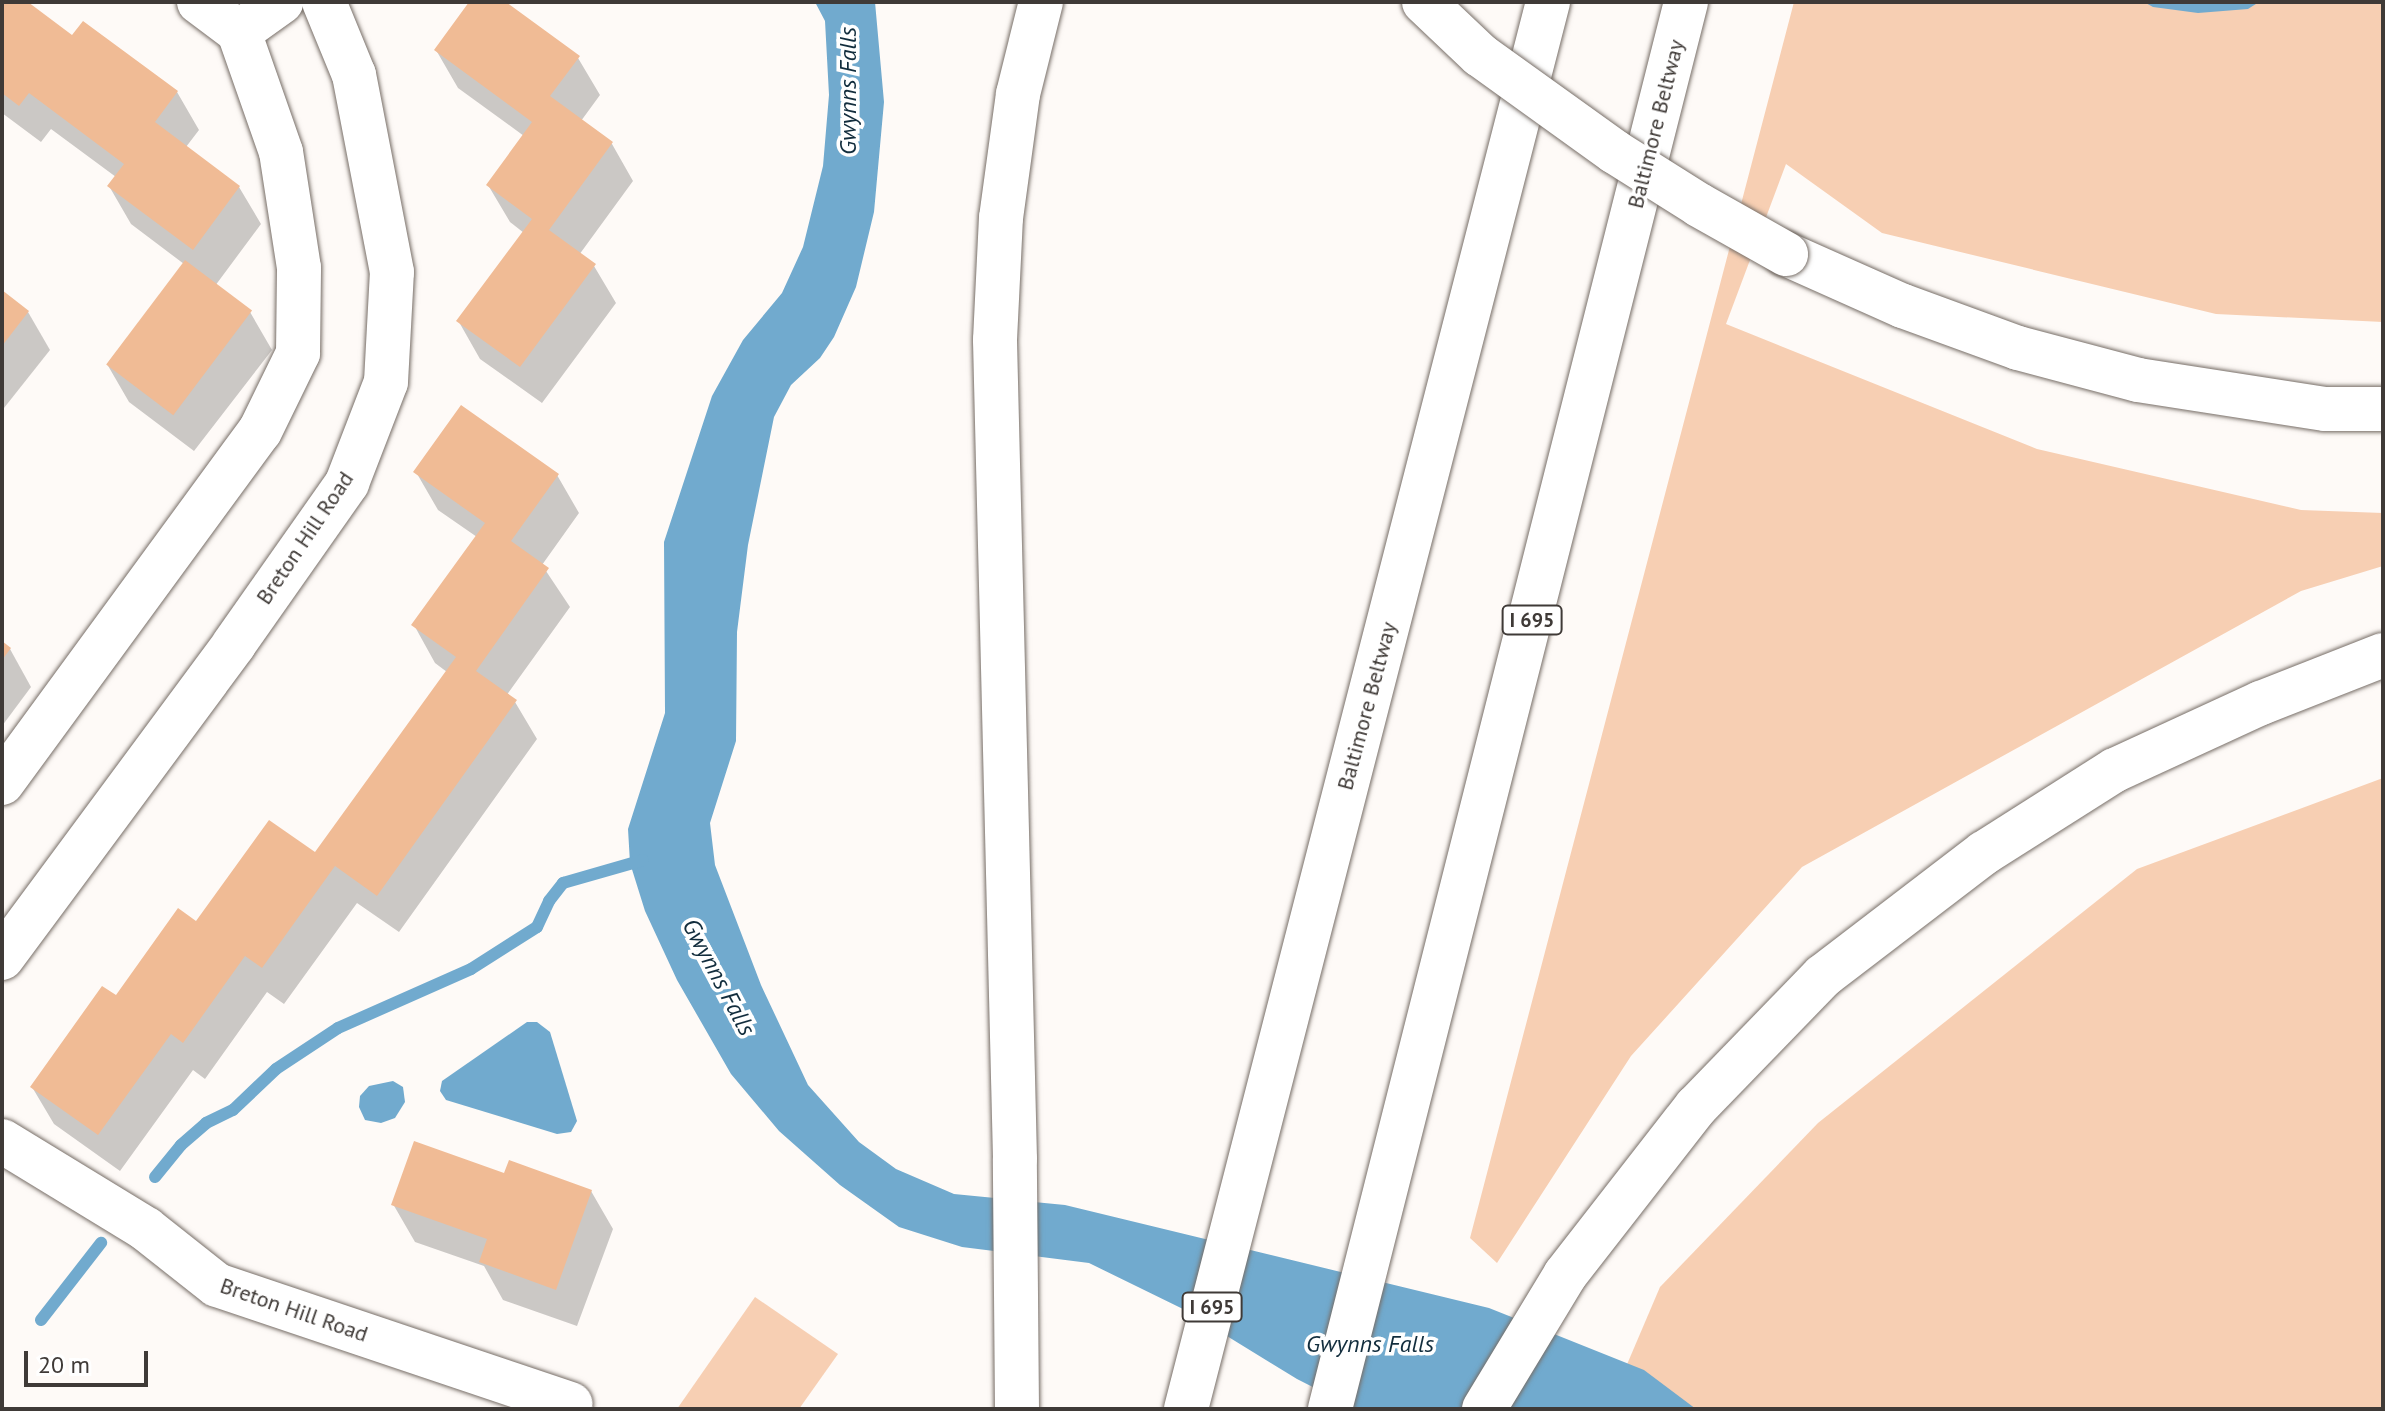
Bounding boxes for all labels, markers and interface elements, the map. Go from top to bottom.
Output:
water label: Gwynns Falls [834,27,862,155]
street label: Baltimore Beltway [1622,37,1690,211]
street label: Breton Hill Road [251,467,359,609]
road number: I 695 [1500,604,1564,636]
street label: Baltimore Beltway [1332,619,1402,793]
water label: Gwynns Falls [676,914,762,1040]
street label: Breton Hill Road [217,1272,371,1348]
road number: I 695 [1180,1291,1244,1323]
water label: Gwynns Falls [1306,1330,1434,1358]
scale bar [28,1335,152,1385]
text: 20 m [38,1349,90,1380]

